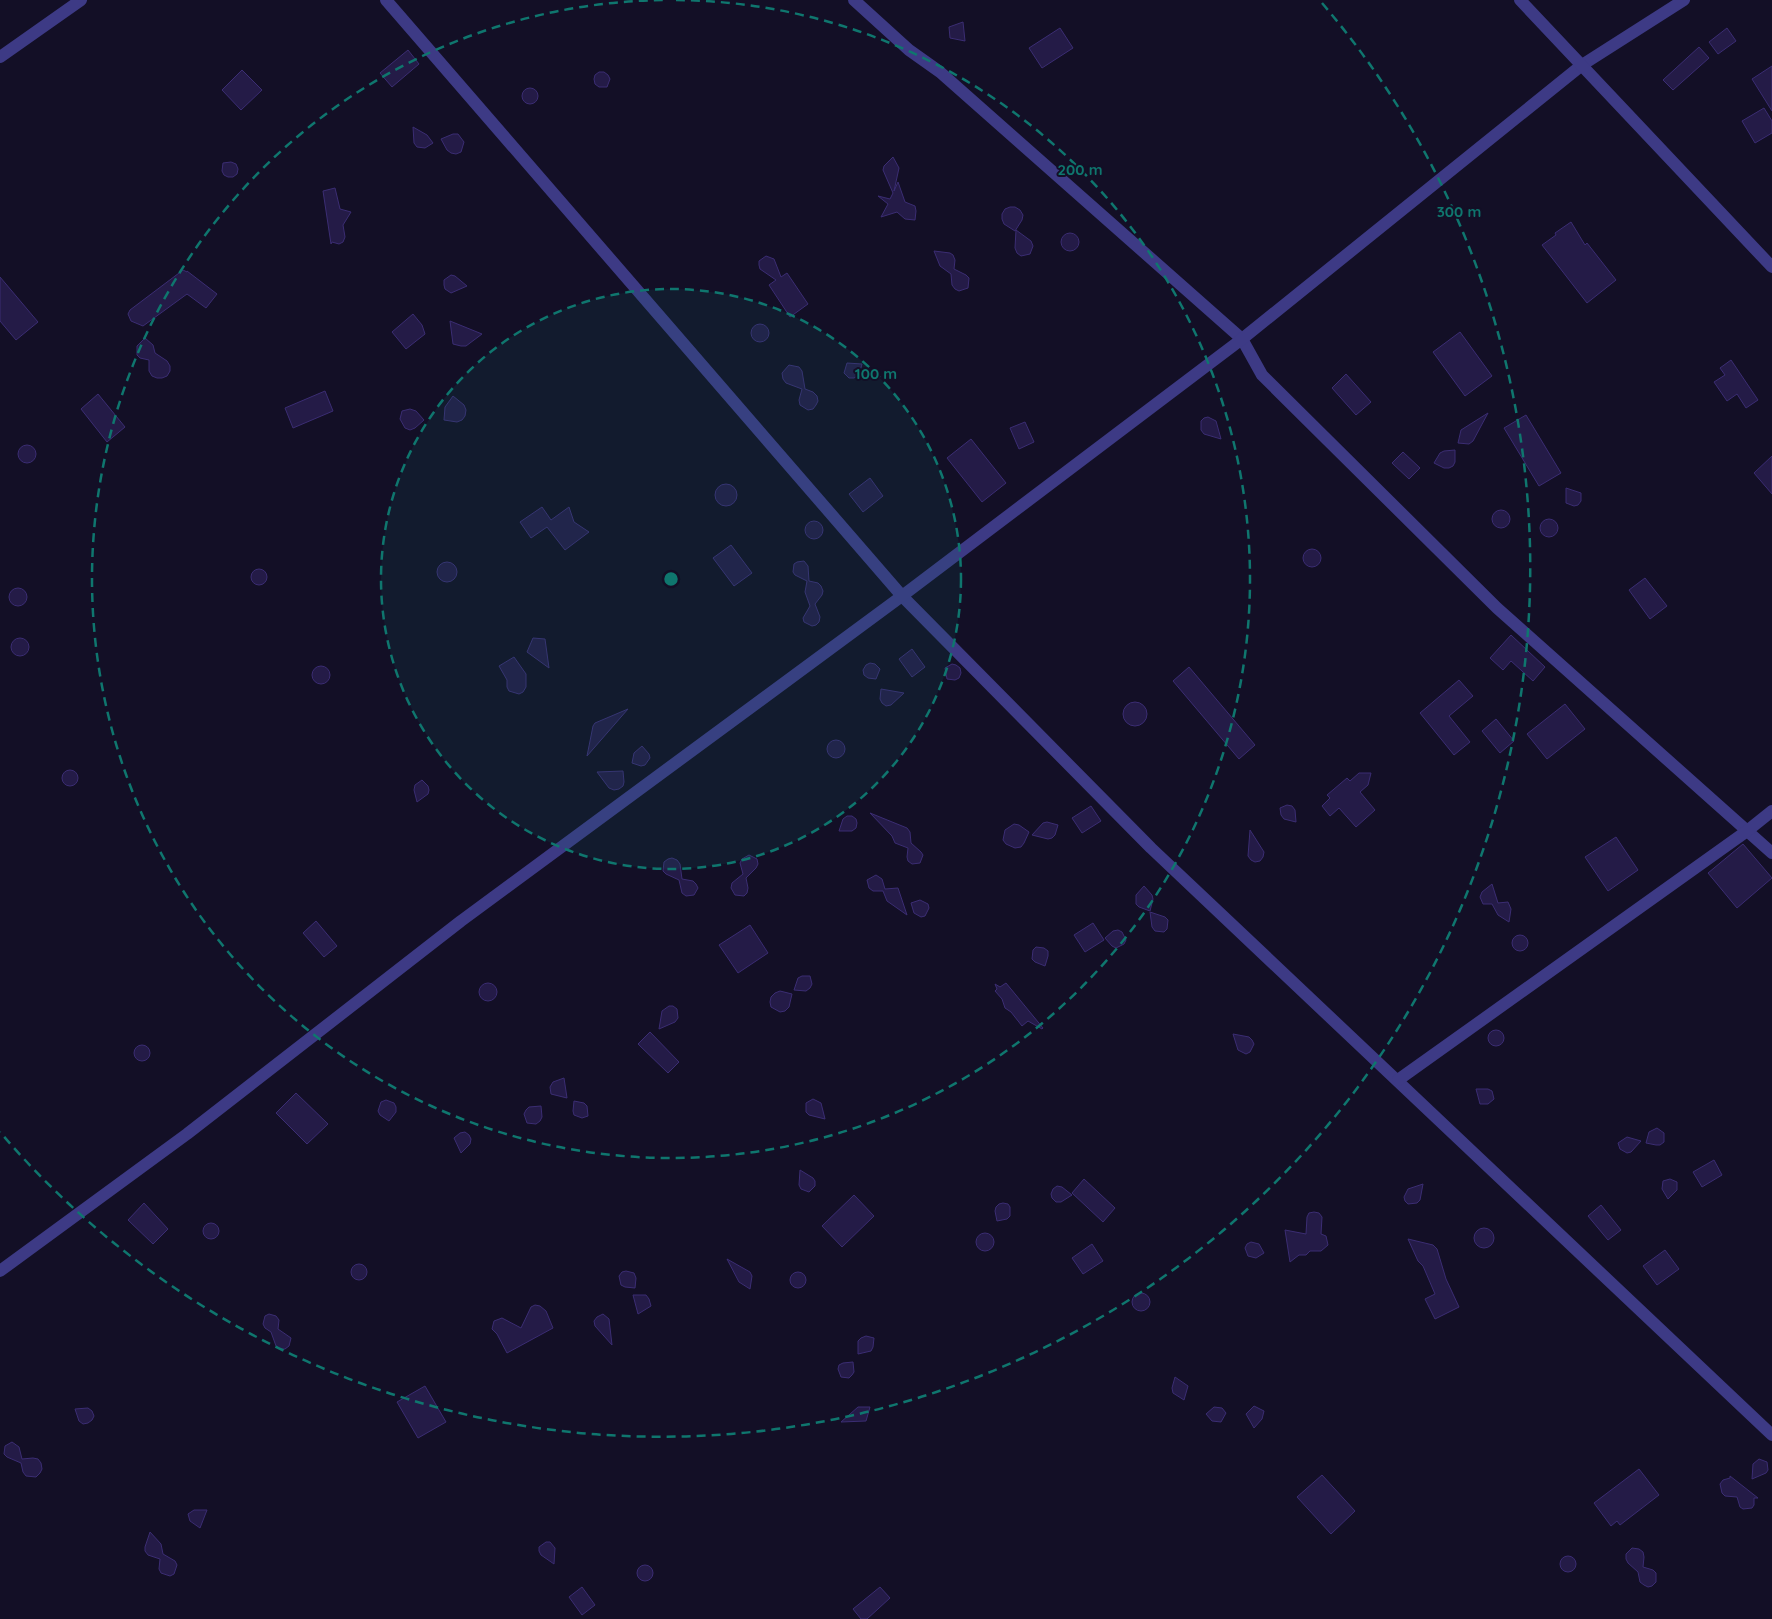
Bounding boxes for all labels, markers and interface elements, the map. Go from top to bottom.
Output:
text: 200 m [1058,160,1103,179]
text: 300 m [1437,202,1481,221]
text: 100 m [855,364,897,383]
centre of rings [662,570,680,588]

